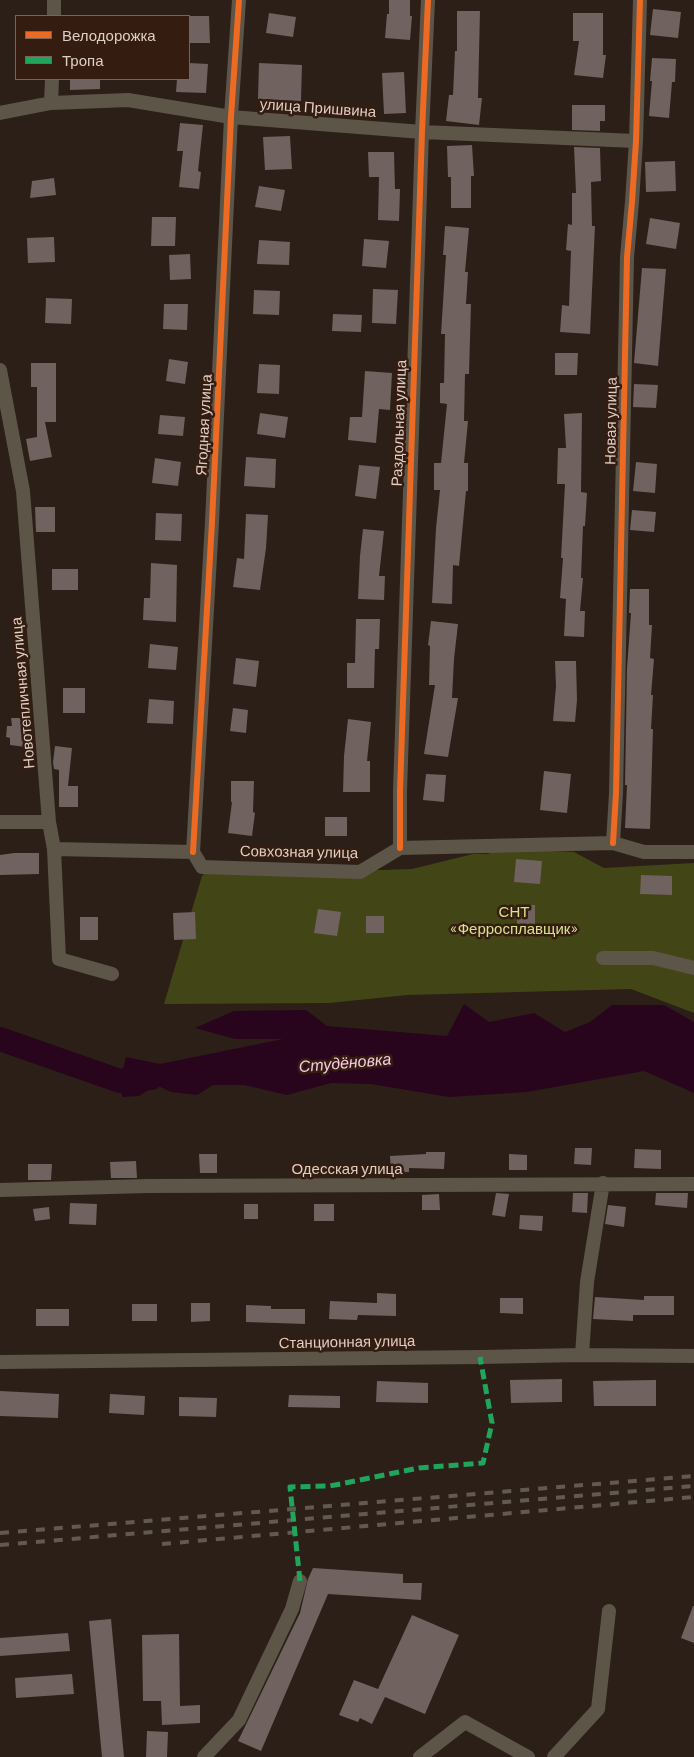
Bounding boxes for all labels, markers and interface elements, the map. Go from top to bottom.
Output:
legend [15,15,190,80]
text: Велодорожка [62,26,156,44]
text: Тропа [62,51,103,69]
street label: улица Пришвина [259,95,377,121]
street label: Раздольная улица [388,359,410,487]
street label: Ягодная улица [192,374,216,476]
street label: Новая улица [601,377,621,465]
street label: Новотепличная улица [7,616,39,770]
street label: Совхозная улица [240,842,358,862]
park label: СНТ «Ферросплавщик» [450,903,578,938]
water label: Студёновка [298,1049,392,1077]
street label: Одесская улица [291,1160,403,1178]
street label: Станционная улица [278,1332,416,1352]

